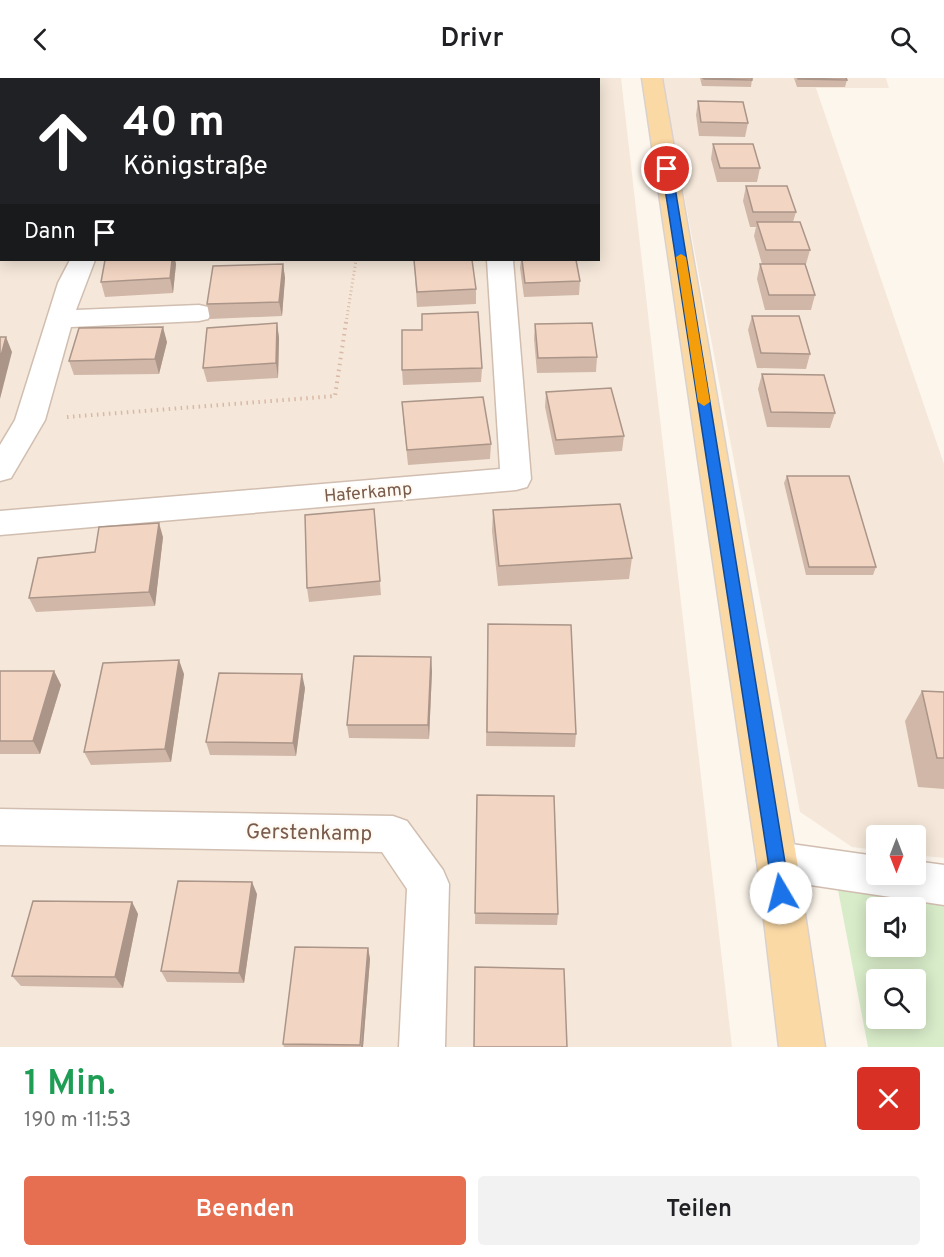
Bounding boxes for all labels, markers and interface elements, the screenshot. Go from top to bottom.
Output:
text: Drivr [440,22,504,56]
icon: back [24,23,57,56]
icon: search [887,23,920,56]
text: 40 m [123,98,225,151]
icon: ahead [24,102,102,180]
pin [641,143,692,194]
text: Königstraße [123,150,268,184]
icon: arrive [650,152,683,185]
icon: arrive [88,216,121,249]
text: Dann [24,219,76,246]
street label: Haferkamp [323,478,413,509]
street label: Gerstenkamp [246,819,372,848]
north arrow [866,825,926,885]
map controls [866,825,926,1029]
position arrow [749,861,813,925]
button: sound [866,897,926,957]
button: search [866,969,926,1029]
text: 1 Min. [24,1062,116,1108]
button: close [857,1067,920,1130]
text: 190 m · 11:53 [24,1108,131,1134]
button: Beenden [24,1176,466,1245]
button: Teilen [478,1176,920,1245]

